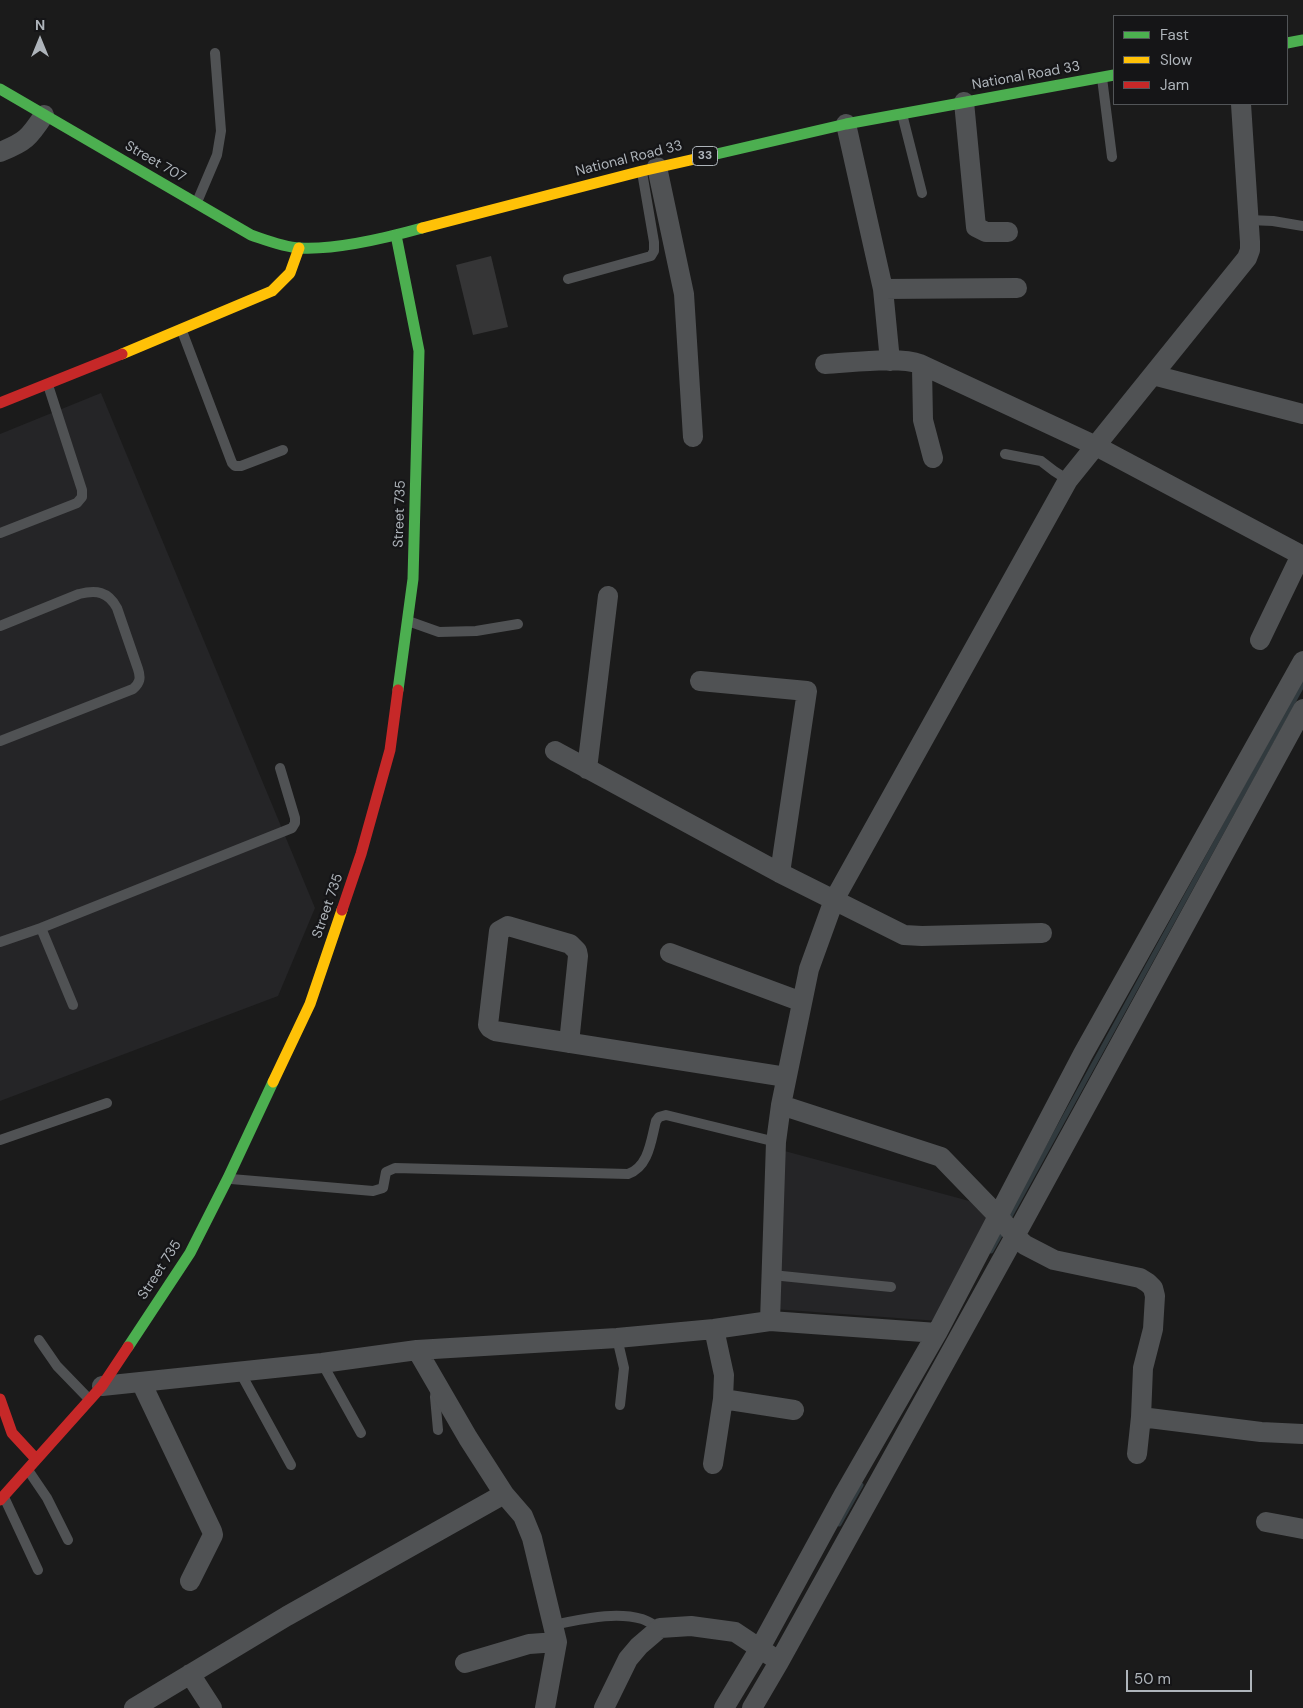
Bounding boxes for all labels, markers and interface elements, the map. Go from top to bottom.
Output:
north arrow [15,15,65,65]
legend [1113,15,1288,105]
text: N [35,16,45,34]
text: Fast [1160,25,1189,45]
text: Slow [1160,50,1192,70]
street label: National Road 33 [971,58,1081,94]
text: Jam [1160,75,1189,95]
street label: Street 707 [122,138,188,186]
street label: National Road 33 [574,138,684,180]
road number: 33 [692,146,718,166]
street label: Street 735 [390,480,410,548]
street label: Street 735 [309,871,347,941]
street label: Street 735 [135,1237,185,1303]
scale bar [1128,1660,1254,1692]
text: 50 m [1134,1669,1171,1689]

